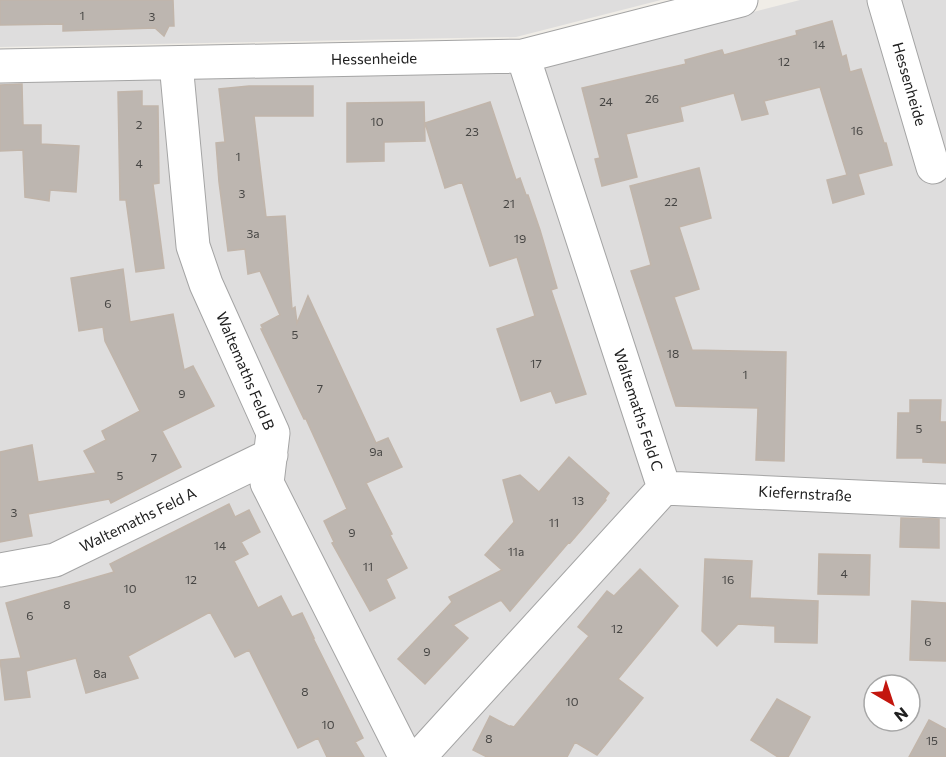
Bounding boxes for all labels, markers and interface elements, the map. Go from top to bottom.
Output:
house number: 1 [79,8,85,22]
house number: 3 [149,9,156,23]
house number: 14 [813,37,825,51]
street label: Hessenheide [889,40,931,128]
street label: Hessenheide [331,48,417,68]
house number: 12 [778,54,790,68]
house number: 26 [645,91,659,105]
house number: 24 [599,94,613,108]
house number: 10 [371,114,384,128]
house number: 2 [136,117,143,131]
house number: 16 [851,123,863,137]
house number: 23 [465,124,479,138]
house number: 1 [235,149,241,163]
house number: 4 [135,156,143,170]
house number: 3 [239,186,246,200]
house number: 22 [664,194,678,208]
house number: 21 [503,196,515,210]
house number: 3a [246,226,260,240]
house number: 19 [514,231,526,245]
house number: 6 [104,296,112,310]
street label: Waltemaths Feld B [213,309,279,433]
house number: 5 [292,327,299,341]
street label: Waltemaths Feld C [611,346,667,473]
house number: 18 [667,346,679,360]
house number: 17 [530,356,542,370]
house number: 1 [742,367,748,381]
house number: 7 [317,381,323,395]
house number: 9 [178,386,186,400]
house number: 5 [916,421,923,435]
house number: 9a [369,444,383,458]
house number: 7 [151,450,157,464]
house number: 5 [117,468,124,482]
street label: Kiefernstraße [758,482,852,504]
street label: Waltemaths Feld A [76,483,199,555]
house number: 13 [572,493,584,507]
house number: 3 [11,505,18,519]
house number: 11 [549,515,559,529]
house number: 9 [348,525,356,539]
house number: 14 [214,538,226,552]
house number: 11a [508,544,524,558]
house number: 11 [363,559,373,573]
house number: 4 [840,566,848,580]
house number: 12 [185,572,197,586]
house number: 16 [722,572,734,586]
house number: 10 [124,581,137,595]
house number: 8 [63,597,71,611]
house number: 6 [26,608,34,622]
house number: 12 [611,621,623,635]
house number: 6 [924,634,932,648]
house number: 9 [423,644,431,658]
house number: 8a [93,666,107,680]
north arrow [862,673,922,733]
house number: 8 [301,684,309,698]
house number: 10 [566,694,579,708]
text: N [891,704,912,726]
house number: 10 [322,717,335,731]
house number: 8 [485,731,493,745]
house number: 15 [926,733,938,747]

